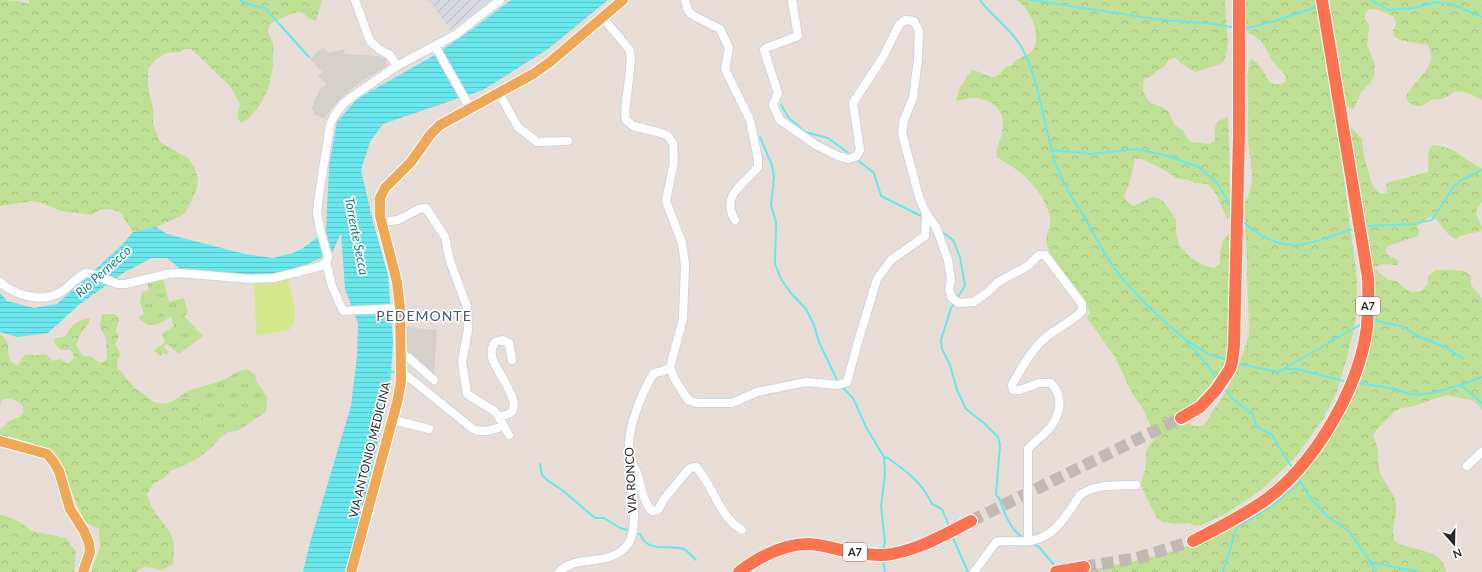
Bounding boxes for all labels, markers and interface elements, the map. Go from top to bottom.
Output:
water label: Torrente Secca [342,196,372,277]
water label: Rio Pernecco [72,242,134,300]
road number: A7 [1356,297,1380,315]
district label: PEDEMONTE [376,307,472,324]
street label: VIA ANTONIO MEDICINA [345,379,394,520]
street label: VIA RONCO [621,446,640,513]
north arrow [1434,524,1474,564]
road number: A7 [843,543,867,561]
text: N [1451,546,1464,561]

